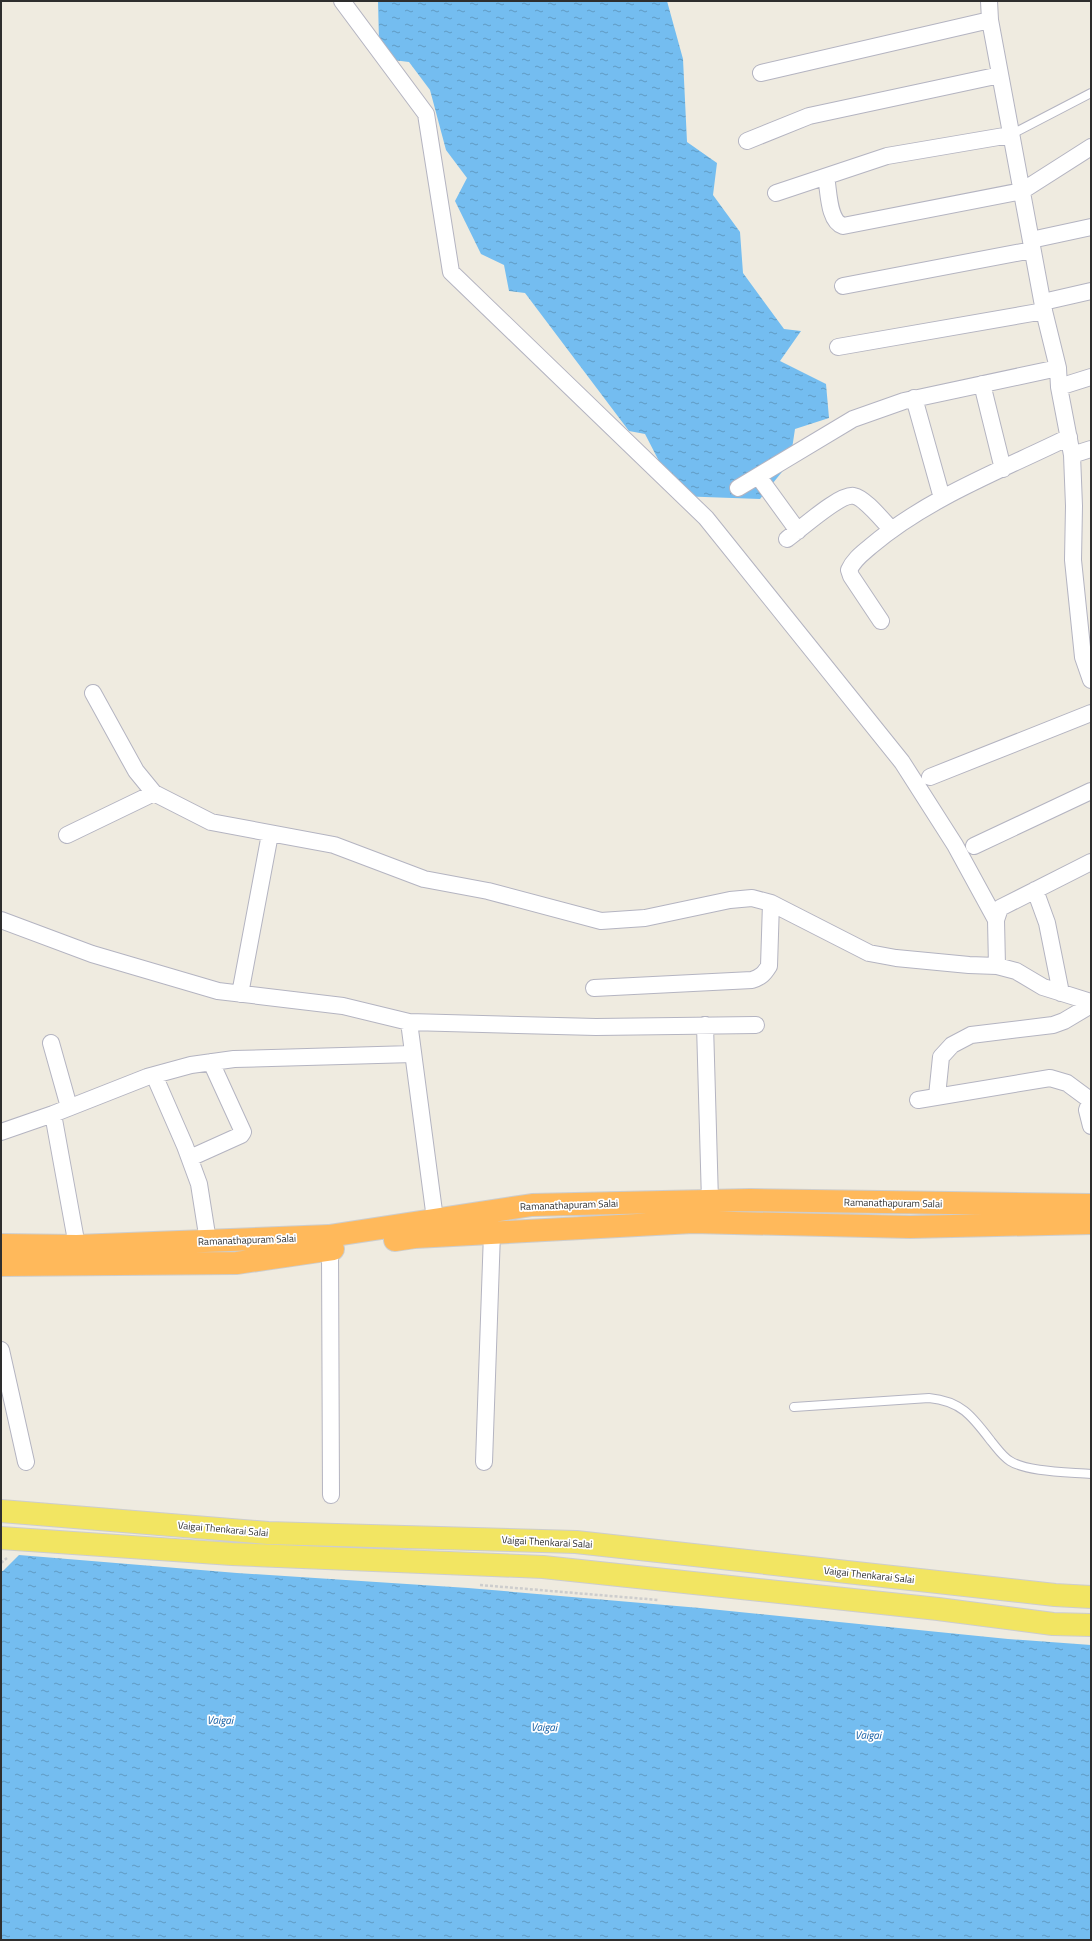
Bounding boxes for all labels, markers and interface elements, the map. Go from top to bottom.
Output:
street label: Ramanathapuram Salai [844,1195,942,1211]
street label: Ramanathapuram Salai [520,1196,618,1214]
street label: Ramanathapuram Salai [198,1231,296,1249]
street label: Vaigai Thenkarai Salai [177,1518,269,1540]
street label: Vaigai Thenkarai Salai [501,1532,593,1552]
street label: Vaigai Thenkarai Salai [823,1563,915,1587]
water label: Vaigai [207,1712,235,1728]
water label: Vaigai [531,1719,559,1735]
water label: Vaigai [855,1727,883,1743]

